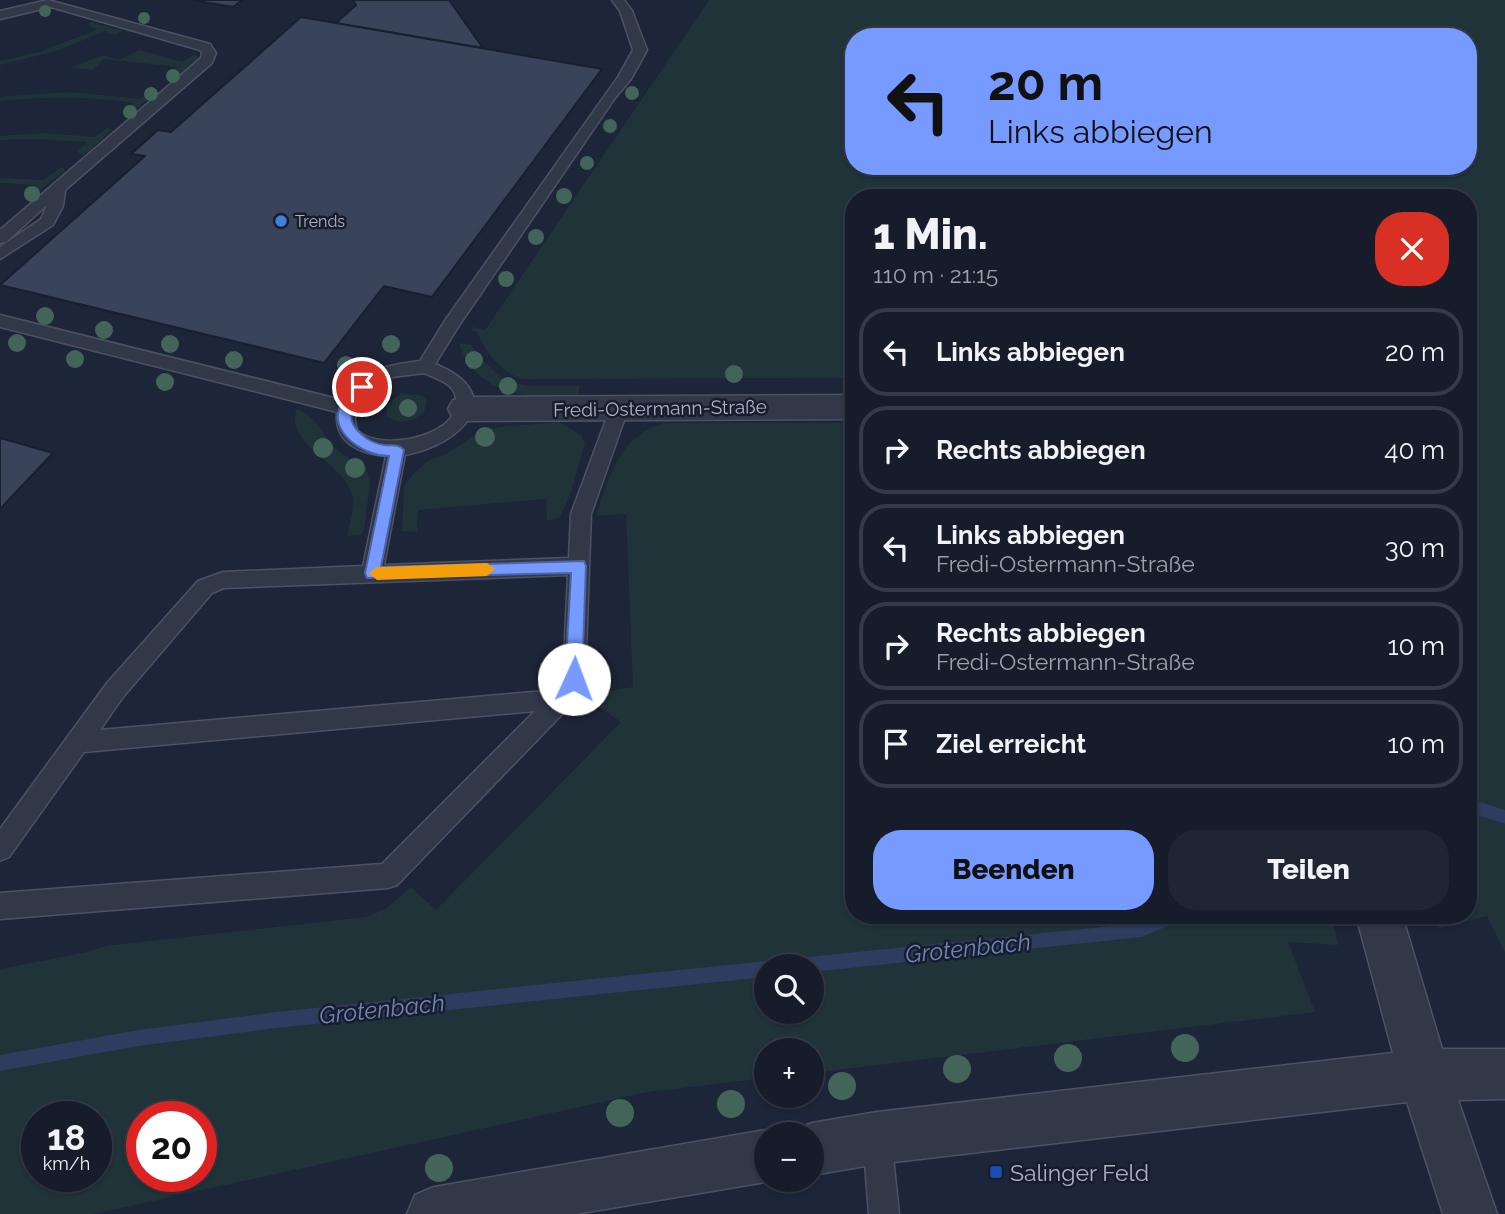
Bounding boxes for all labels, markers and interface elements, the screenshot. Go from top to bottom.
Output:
text: 20 m [988,54,1103,111]
icon: left [873,56,964,147]
text: Links abbiegen [988,113,1213,150]
text: 1 Min. [873,210,988,259]
place label: Trends [295,212,345,231]
button: close [1375,212,1449,286]
marker: Trends [273,213,289,229]
text: 110 m · 21:15 [873,261,998,288]
icon: left [877,333,915,371]
text: Links abbiegen [936,337,1125,367]
text: 20 m [1385,337,1445,367]
pin [332,357,392,417]
icon: arrive [343,368,381,406]
street label: Fredi-Ostermann-Straße [553,395,767,421]
icon: right [877,431,915,469]
text: Rechts abbiegen [936,435,1146,465]
text: 40 m [1384,435,1445,465]
text: Links abbiegen [936,520,1125,550]
icon: left [877,529,915,567]
text: 30 m [1385,533,1445,563]
text: Fredi-Ostermann-Straße [936,550,1195,577]
text: Rechts abbiegen [936,618,1146,648]
icon: right [877,627,915,665]
text: 10 m [1387,631,1445,661]
position arrow [537,642,611,716]
text: Fredi-Ostermann-Straße [936,648,1195,675]
icon: arrive [877,725,915,763]
text: Ziel erreicht [936,729,1086,759]
text: 10 m [1387,729,1445,759]
button: Beenden [873,830,1154,910]
button: Teilen [1168,830,1449,910]
water label: Grotenbach [904,927,1032,969]
map controls [754,954,824,1192]
button: search [754,954,824,1024]
water label: Grotenbach [318,988,446,1030]
button: + [754,1038,824,1108]
speed limit sign: 20 [126,1101,217,1192]
text: 18 [47,1117,86,1158]
button: − [754,1122,824,1192]
text: km/h [43,1153,90,1174]
place label: Salinger Feld [1010,1159,1149,1186]
marker: Salinger Feld [988,1164,1004,1180]

